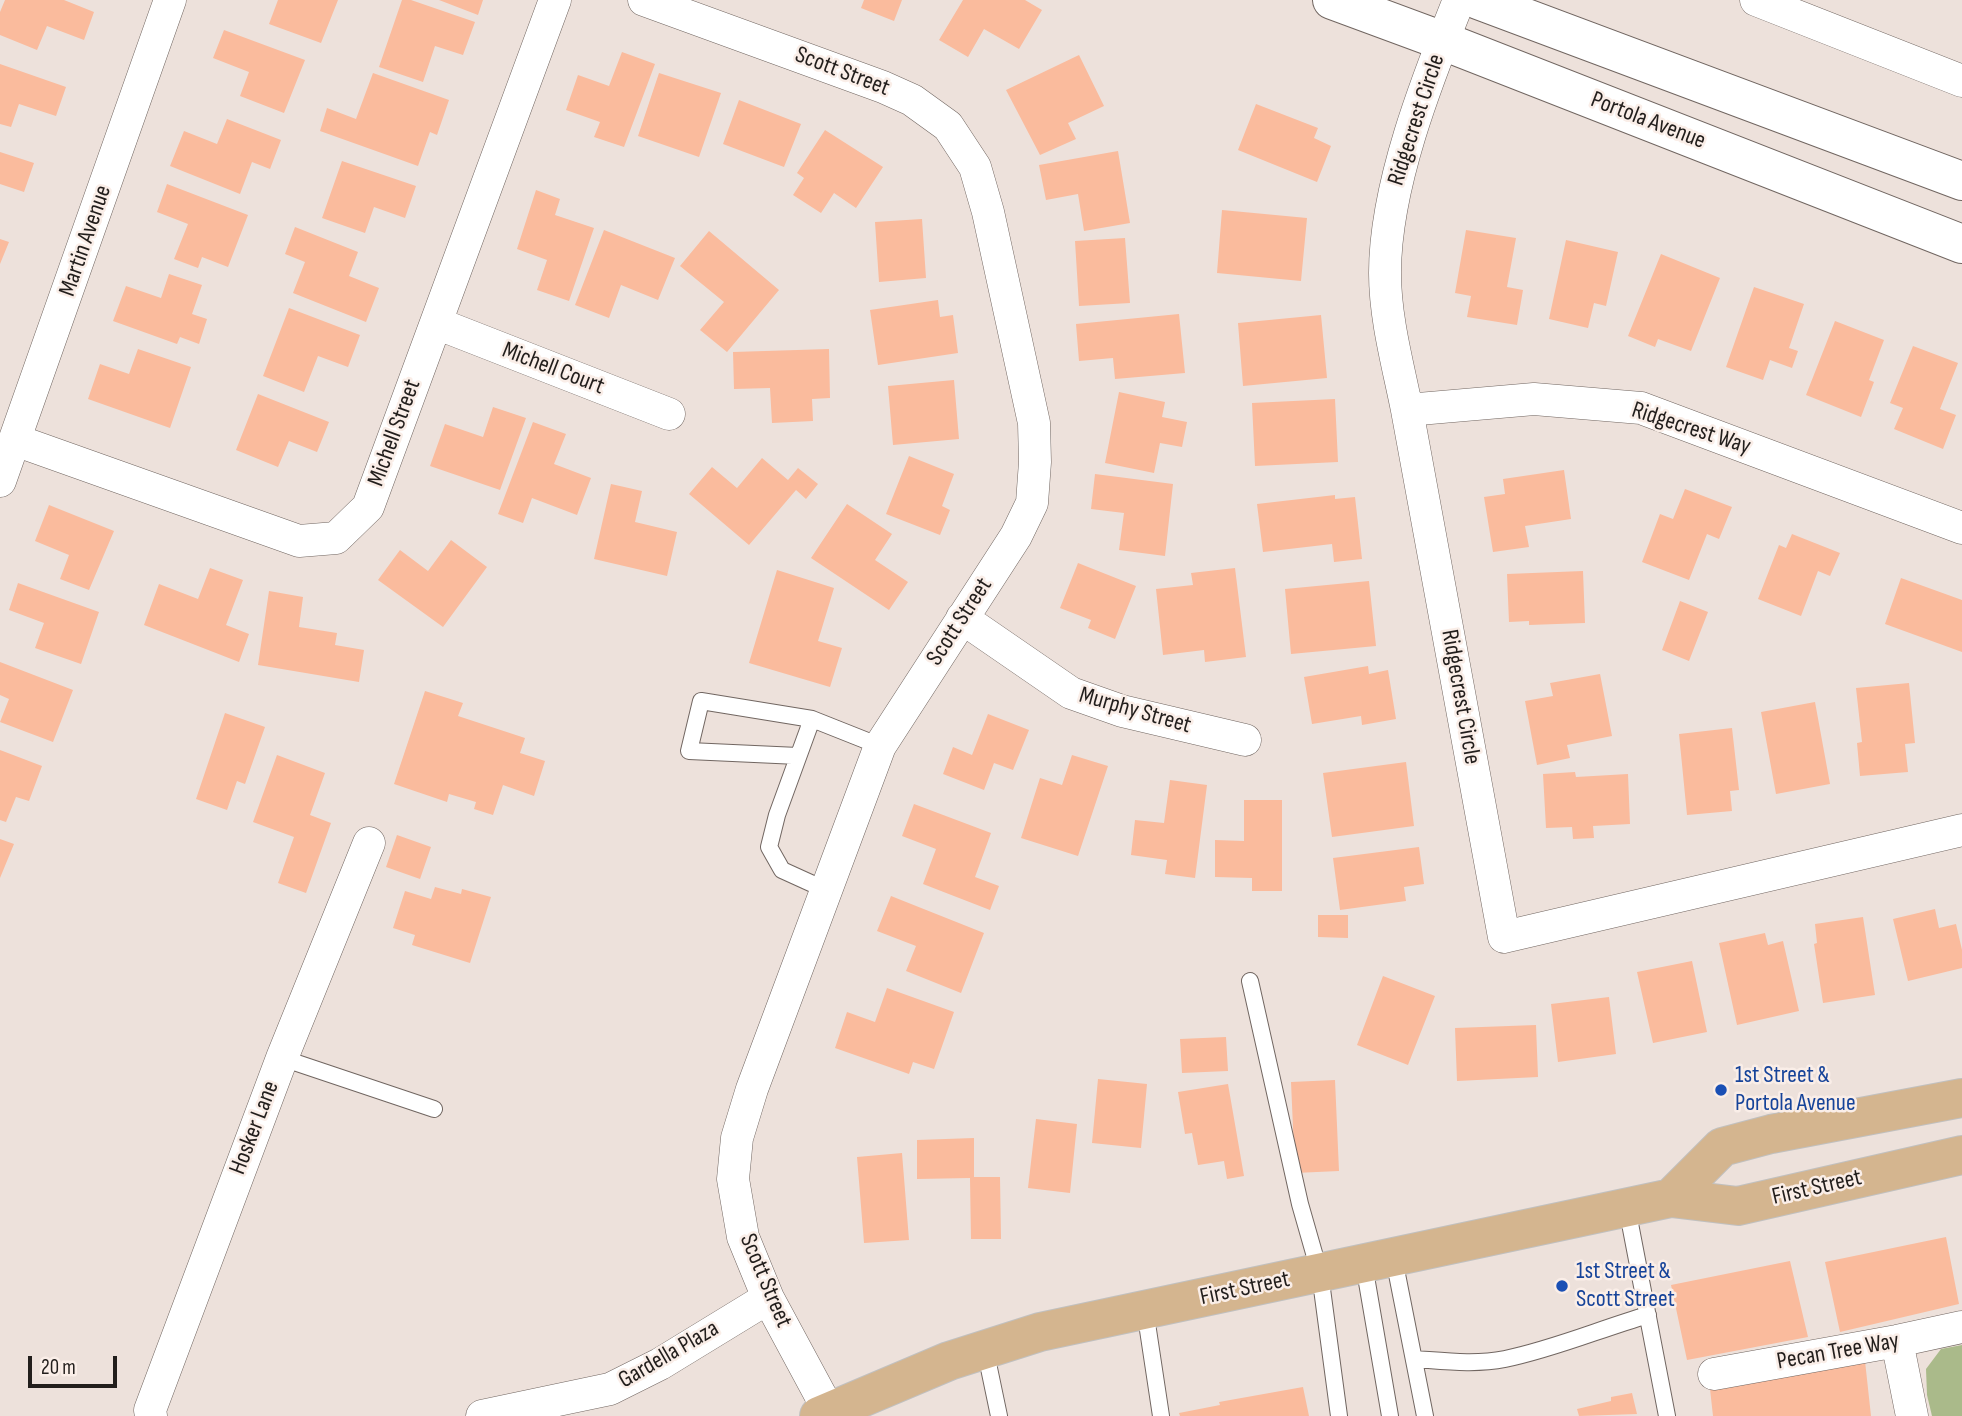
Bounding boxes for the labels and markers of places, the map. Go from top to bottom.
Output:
place label: 1st Street & Portola Avenue [1735,1062,1856,1118]
marker: 1st Street & Portola Avenue [1713,1082,1729,1098]
place label: 1st Street & Scott Street [1576,1258,1675,1314]
marker: 1st Street & Scott Street [1554,1278,1570,1294]

